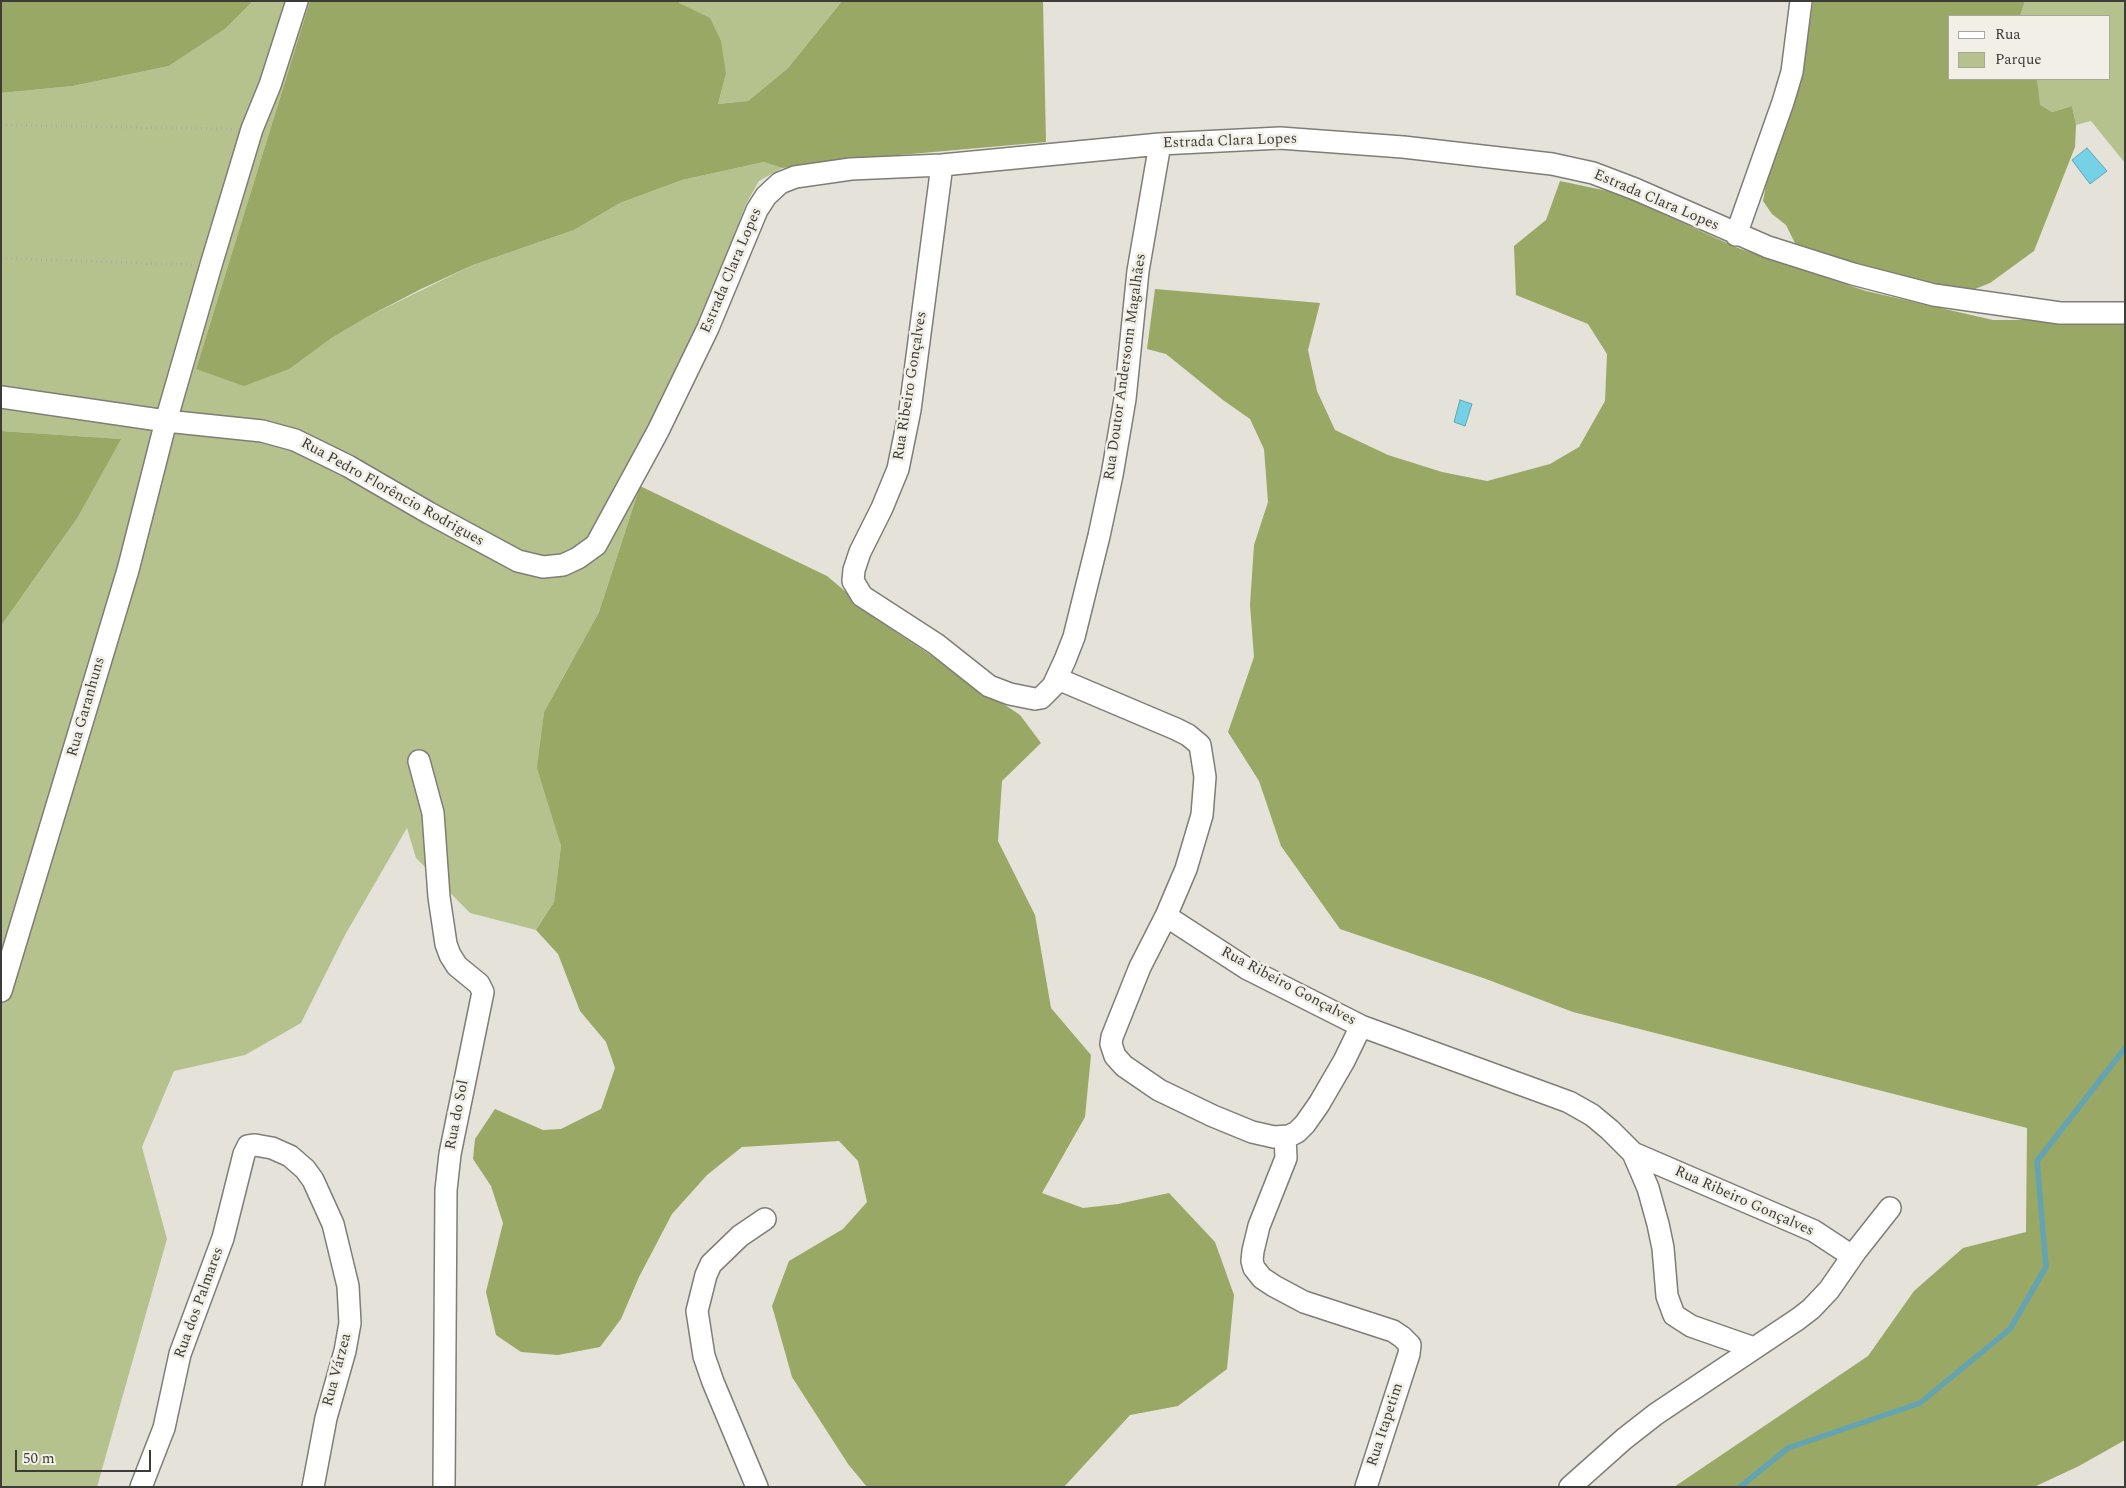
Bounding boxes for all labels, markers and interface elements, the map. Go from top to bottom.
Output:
legend [1948,15,2111,80]
text: Rua [1995,23,2021,46]
text: Parque [1995,48,2042,71]
street label: Estrada Clara Lopes [1163,131,1297,153]
street label: Estrada Clara Lopes [1591,166,1721,236]
street label: Estrada Clara Lopes [697,206,767,336]
street label: Rua Doutor Andersonn Magalhães [1101,252,1151,482]
street label: Rua Ribeiro Gonçalves [890,310,932,462]
street label: Rua Pedro Florêncio Rodrigues [297,435,487,551]
street label: Rua Garanhuns [64,655,110,759]
street label: Rua Ribeiro Gonçalves [1217,944,1359,1030]
street label: Rua do Sol [442,1079,474,1151]
street label: Rua Ribeiro Gonçalves [1672,1163,1816,1241]
street label: Rua dos Palmares [172,1245,228,1361]
street label: Rua Várzea [320,1332,356,1408]
street label: Rua Itapetim [1364,1381,1408,1469]
scale bar [18,1440,154,1472]
text: 50 m [23,1447,55,1470]

